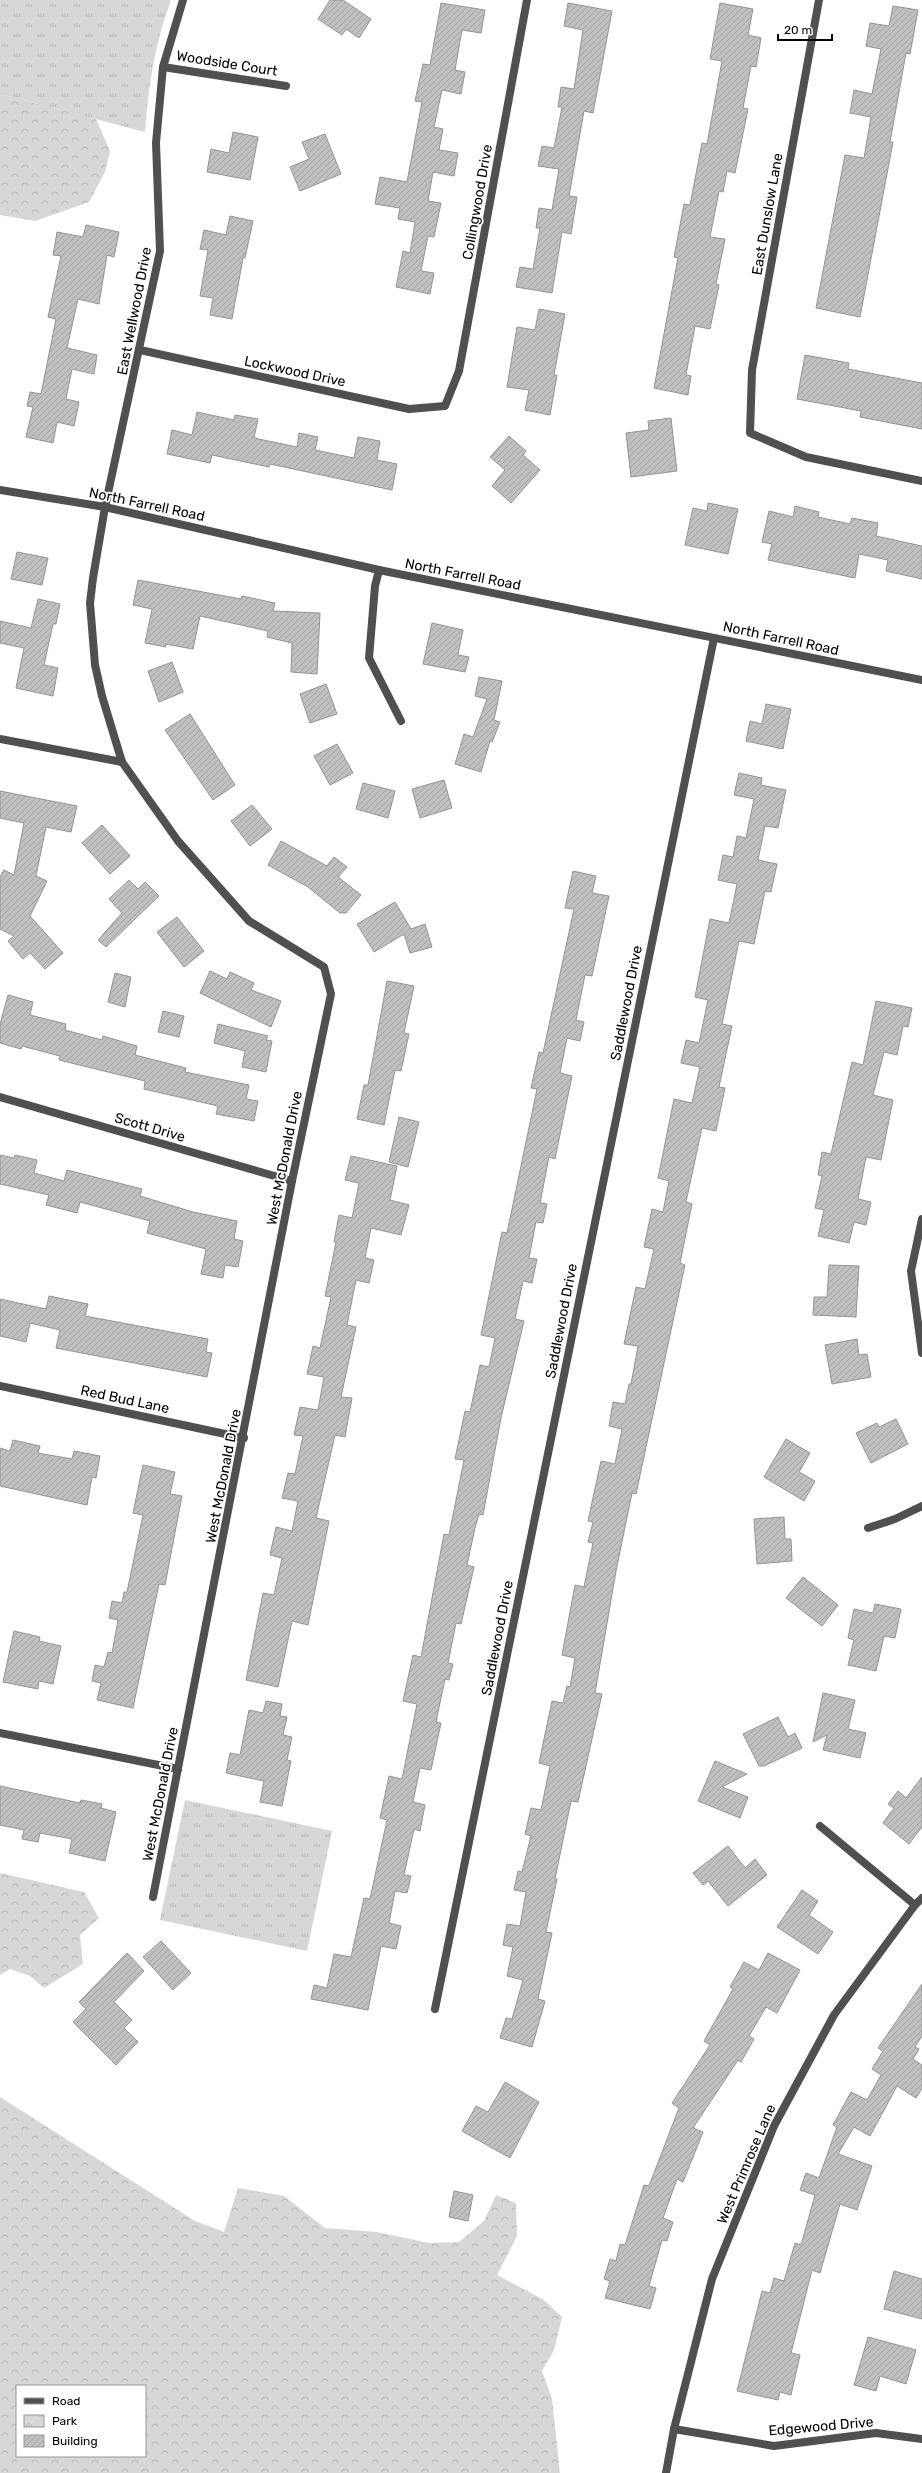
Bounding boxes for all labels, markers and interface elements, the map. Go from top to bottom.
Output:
scale bar [778,16,832,42]
text: 20 m [784,23,812,37]
street label: Woodside Court [175,47,279,80]
street label: Collingwood Drive [459,143,496,261]
street label: East Dunslow Lane [748,152,787,276]
street label: East Wellwood Drive [114,245,155,377]
street label: Lockwood Drive [243,352,347,391]
street label: North Farrell Road [88,484,206,525]
street label: North Farrell Road [403,555,522,594]
street label: North Farrell Road [722,618,840,659]
street label: Saddlewood Drive [607,944,646,1062]
street label: West McDonald Drive [263,1089,306,1227]
street label: Scott Drive [113,1109,187,1146]
street label: Saddlewood Drive [542,1262,581,1380]
street label: Red Bud Lane [79,1382,171,1417]
street label: West McDonald Drive [202,1407,245,1545]
street label: Saddlewood Drive [478,1579,517,1697]
street label: West McDonald Drive [139,1725,182,1863]
street label: West Primrose Lane [714,2102,779,2227]
legend [16,2385,146,2457]
text: Road [52,2394,80,2408]
street label: Edgewood Drive [768,2413,874,2440]
text: Park [52,2414,78,2428]
text: Building [52,2434,98,2448]

